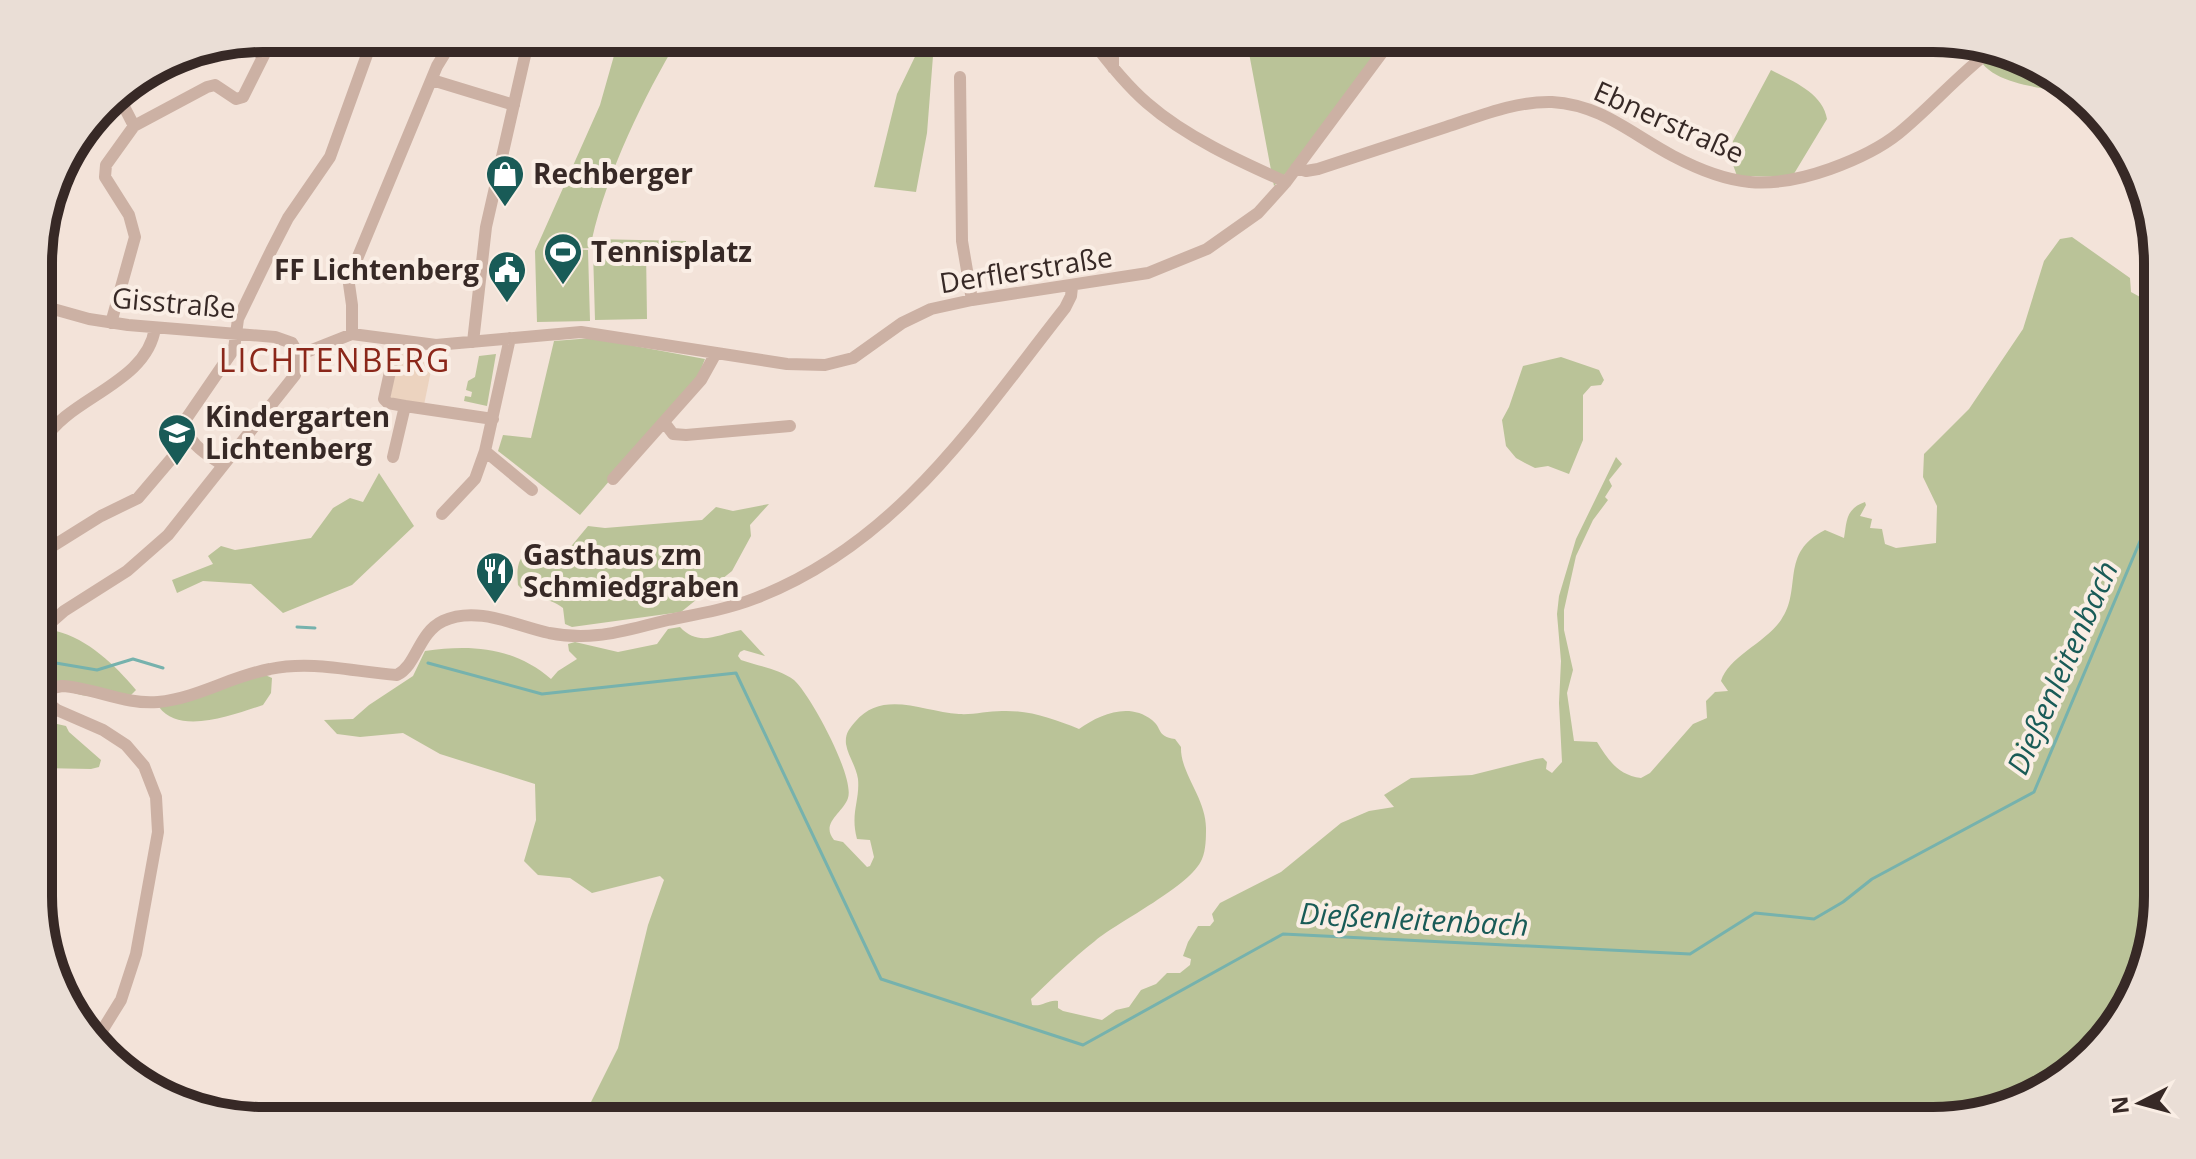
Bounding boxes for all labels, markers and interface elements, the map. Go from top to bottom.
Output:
street label: Ebnerstraße [1588,71,1750,171]
shop icon: Rechberger [484,153,526,208]
place label: Rechberger [533,154,693,192]
sports icon: Tennisplatz [542,231,584,286]
place label: Tennisplatz [591,232,752,270]
street label: Derflerstraße [937,237,1115,301]
public building icon: FF Lichtenberg [486,249,528,304]
place label: FF Lichtenberg [274,250,479,288]
street label: Gisstraße [111,278,238,326]
district label: LICHTENBERG [219,338,451,381]
place label: Kindergarten Lichtenberg [205,397,390,467]
school or university icon: Kindergarten Lichtenberg [156,412,198,467]
place label: Gasthaus zm Schmiedgraben [523,535,740,605]
restaurant icon: Gasthaus zm Schmiedgraben [474,550,516,605]
water label: Dießenleitenbach [1996,554,2127,781]
water label: Dießenleitenbach [1298,892,1530,945]
north arrow [2100,1063,2180,1143]
text: N [2103,1095,2135,1116]

